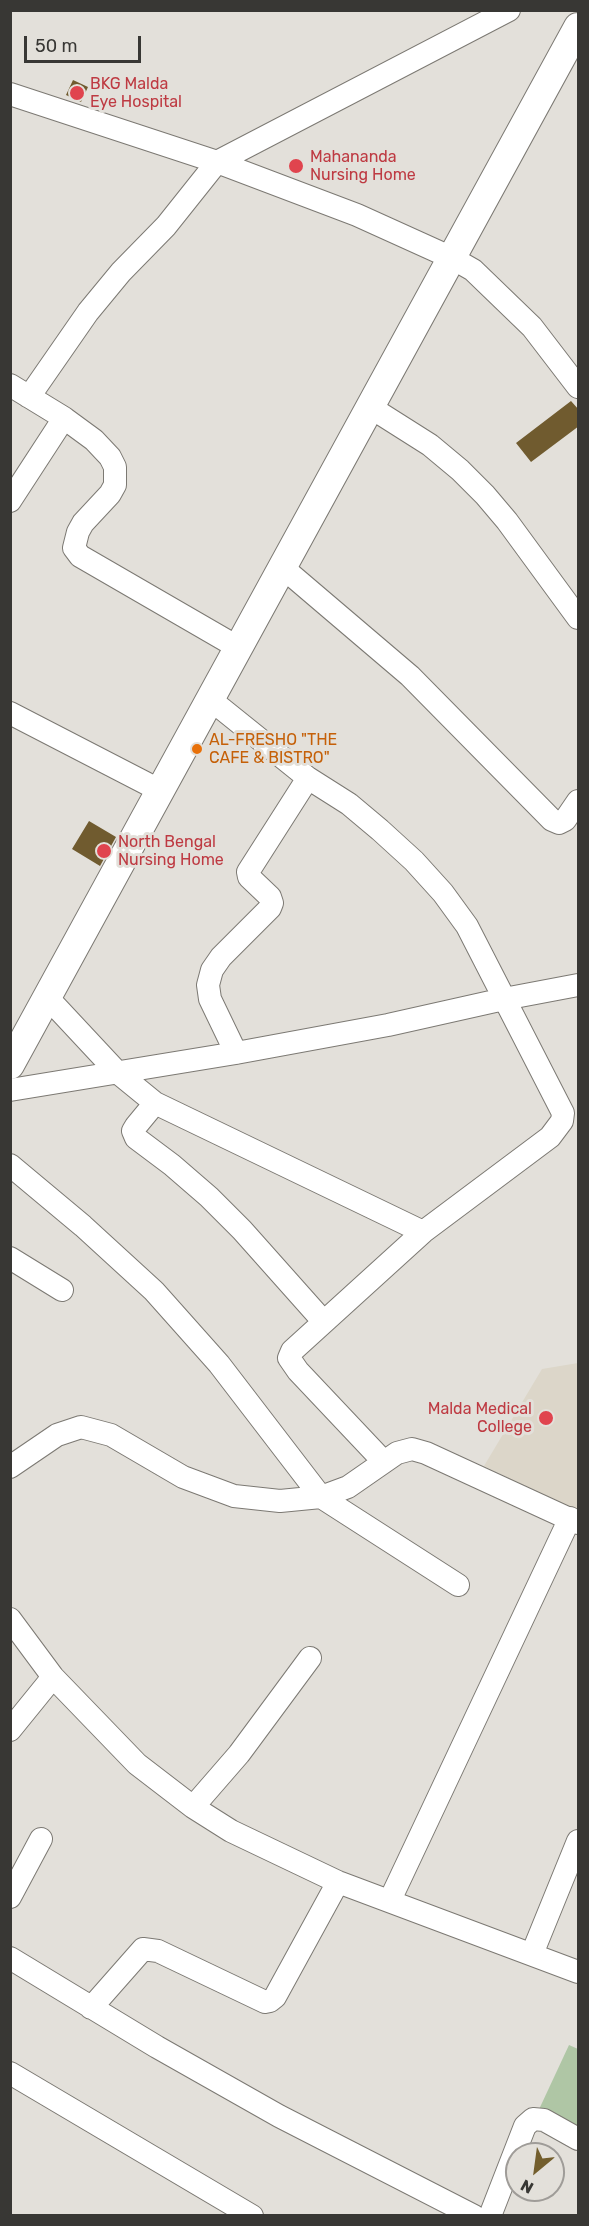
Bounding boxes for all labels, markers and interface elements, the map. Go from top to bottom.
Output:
scale bar [27,24,144,62]
text: 50 m [35,35,78,57]
place label: BKG Malda Eye Hospital [90,74,182,112]
marker: BKG Malda Eye Hospital [68,84,86,102]
place label: Mahananda Nursing Home [310,147,416,185]
marker: Mahananda Nursing Home [287,157,305,175]
place label: AL-FRESHO "THE CAFE & BISTRO" [209,730,337,768]
marker: AL-FRESHO "THE CAFE & BISTRO" [190,742,204,756]
place label: North Bengal Nursing Home [118,832,224,870]
marker: North Bengal Nursing Home [95,842,113,860]
place label: Malda Medical College [428,1399,532,1437]
marker: Malda Medical College [537,1409,555,1427]
north arrow [505,2142,565,2202]
text: N [517,2175,537,2198]

